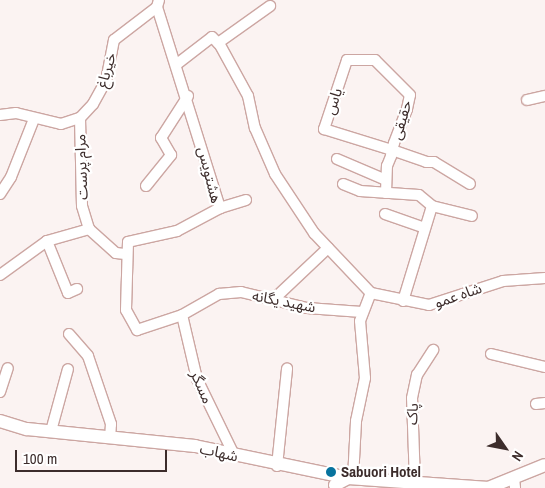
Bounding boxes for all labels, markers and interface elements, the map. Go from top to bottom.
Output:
street label: خیرباغ [92,50,120,90]
street label: یاس [320,85,346,117]
street label: حقیقی [387,98,415,142]
street label: مرام پرست [71,134,91,200]
street label: هشتویس [194,145,226,205]
street label: شاه عمو [432,279,484,311]
street label: شهید یگانه [251,286,317,316]
street label: مسگر [187,368,217,406]
street label: پاک [402,403,422,425]
north arrow [480,423,530,473]
street label: شهاب [198,439,240,465]
scale bar [18,440,170,472]
text: 100 m [23,448,57,469]
text: N [508,448,527,465]
place label: Sabuori Hotel [341,463,421,481]
marker: Sabuori Hotel [325,466,337,478]

